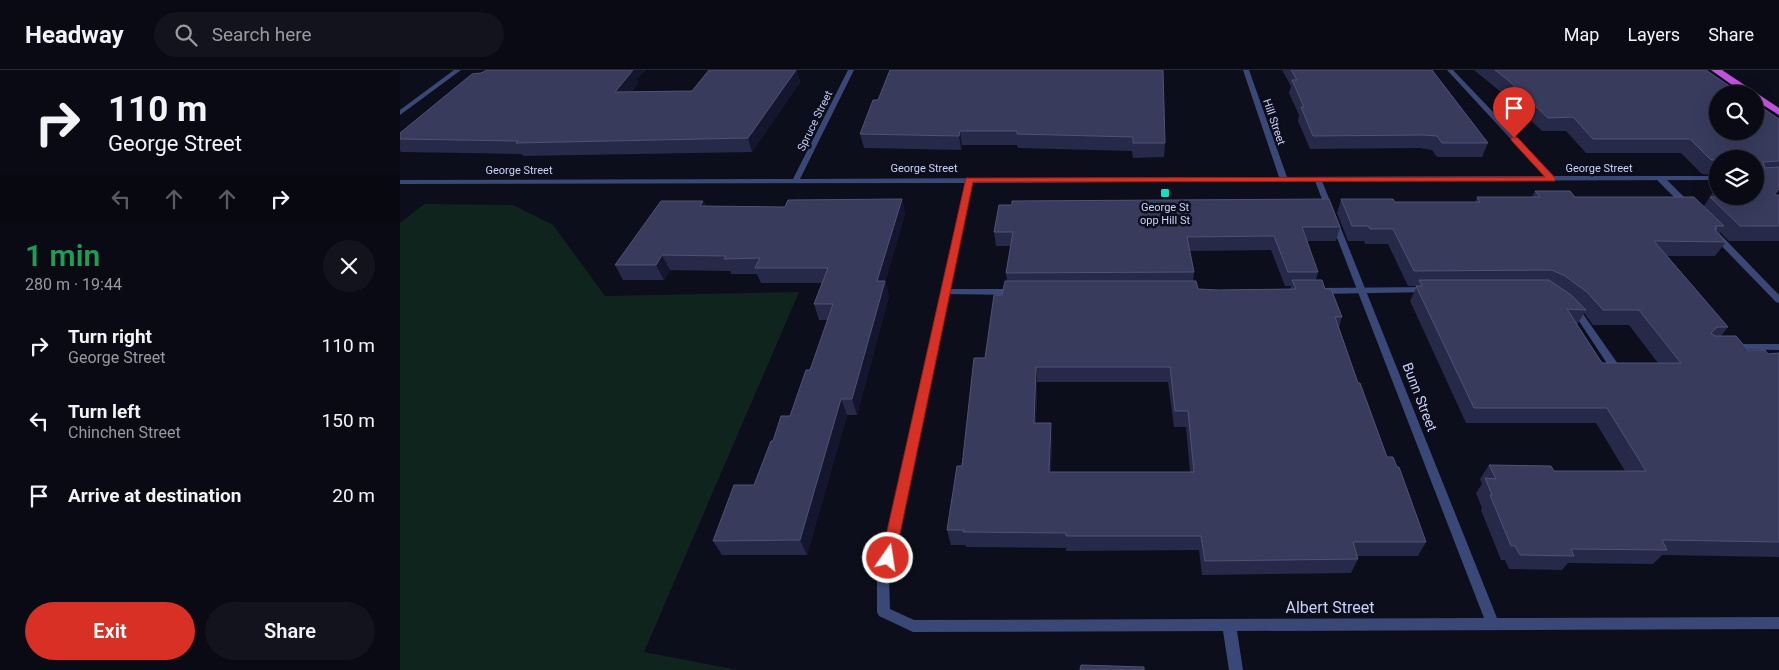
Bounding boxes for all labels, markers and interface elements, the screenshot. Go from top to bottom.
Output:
search box [154,12,504,57]
text: Headway [25,21,124,49]
icon: search [172,21,200,49]
text: Search here [212,23,312,46]
text: Map [1564,24,1599,45]
text: Layers [1627,24,1680,45]
text: Share [1708,24,1754,45]
map controls [1709,85,1764,205]
button: search [1709,85,1764,140]
pin [1493,87,1535,138]
street label: Spruce Street [795,88,835,153]
text: 110 m [108,89,207,130]
icon: right [25,90,90,155]
icon: arrive [1500,94,1528,122]
street label: Hill Street [1260,97,1288,147]
text: George Street [108,131,242,156]
button: layers [1709,150,1764,205]
street label: George Street [891,162,958,175]
street label: George Street [1566,162,1633,175]
street label: George Street [486,164,553,177]
icon: left [107,185,135,213]
icon: ahead [160,185,188,213]
icon: ahead [213,185,241,213]
icon: right [266,185,294,213]
marker: George St opp Hill St [1159,187,1171,199]
place label: George St opp Hill St [1140,201,1190,227]
text: 1 min [25,238,100,273]
button: close [323,240,375,292]
text: 280 m · 19:44 [25,275,122,294]
text: Turn right [68,325,152,348]
icon: right [25,332,53,360]
text: 110 m [322,334,375,357]
text: George Street [68,348,165,367]
street label: Bunn Street [1400,360,1441,434]
text: Turn left [68,400,141,423]
icon: left [25,407,53,435]
text: 150 m [322,409,375,432]
text: Chinchen Street [68,423,181,442]
icon: arrive [25,482,53,510]
text: Arrive at destination [68,484,241,507]
text: 20 m [332,484,375,507]
position arrow [861,531,913,583]
street label: Albert Street [1285,598,1375,617]
button: Exit [25,602,195,660]
button: Share [205,602,375,660]

